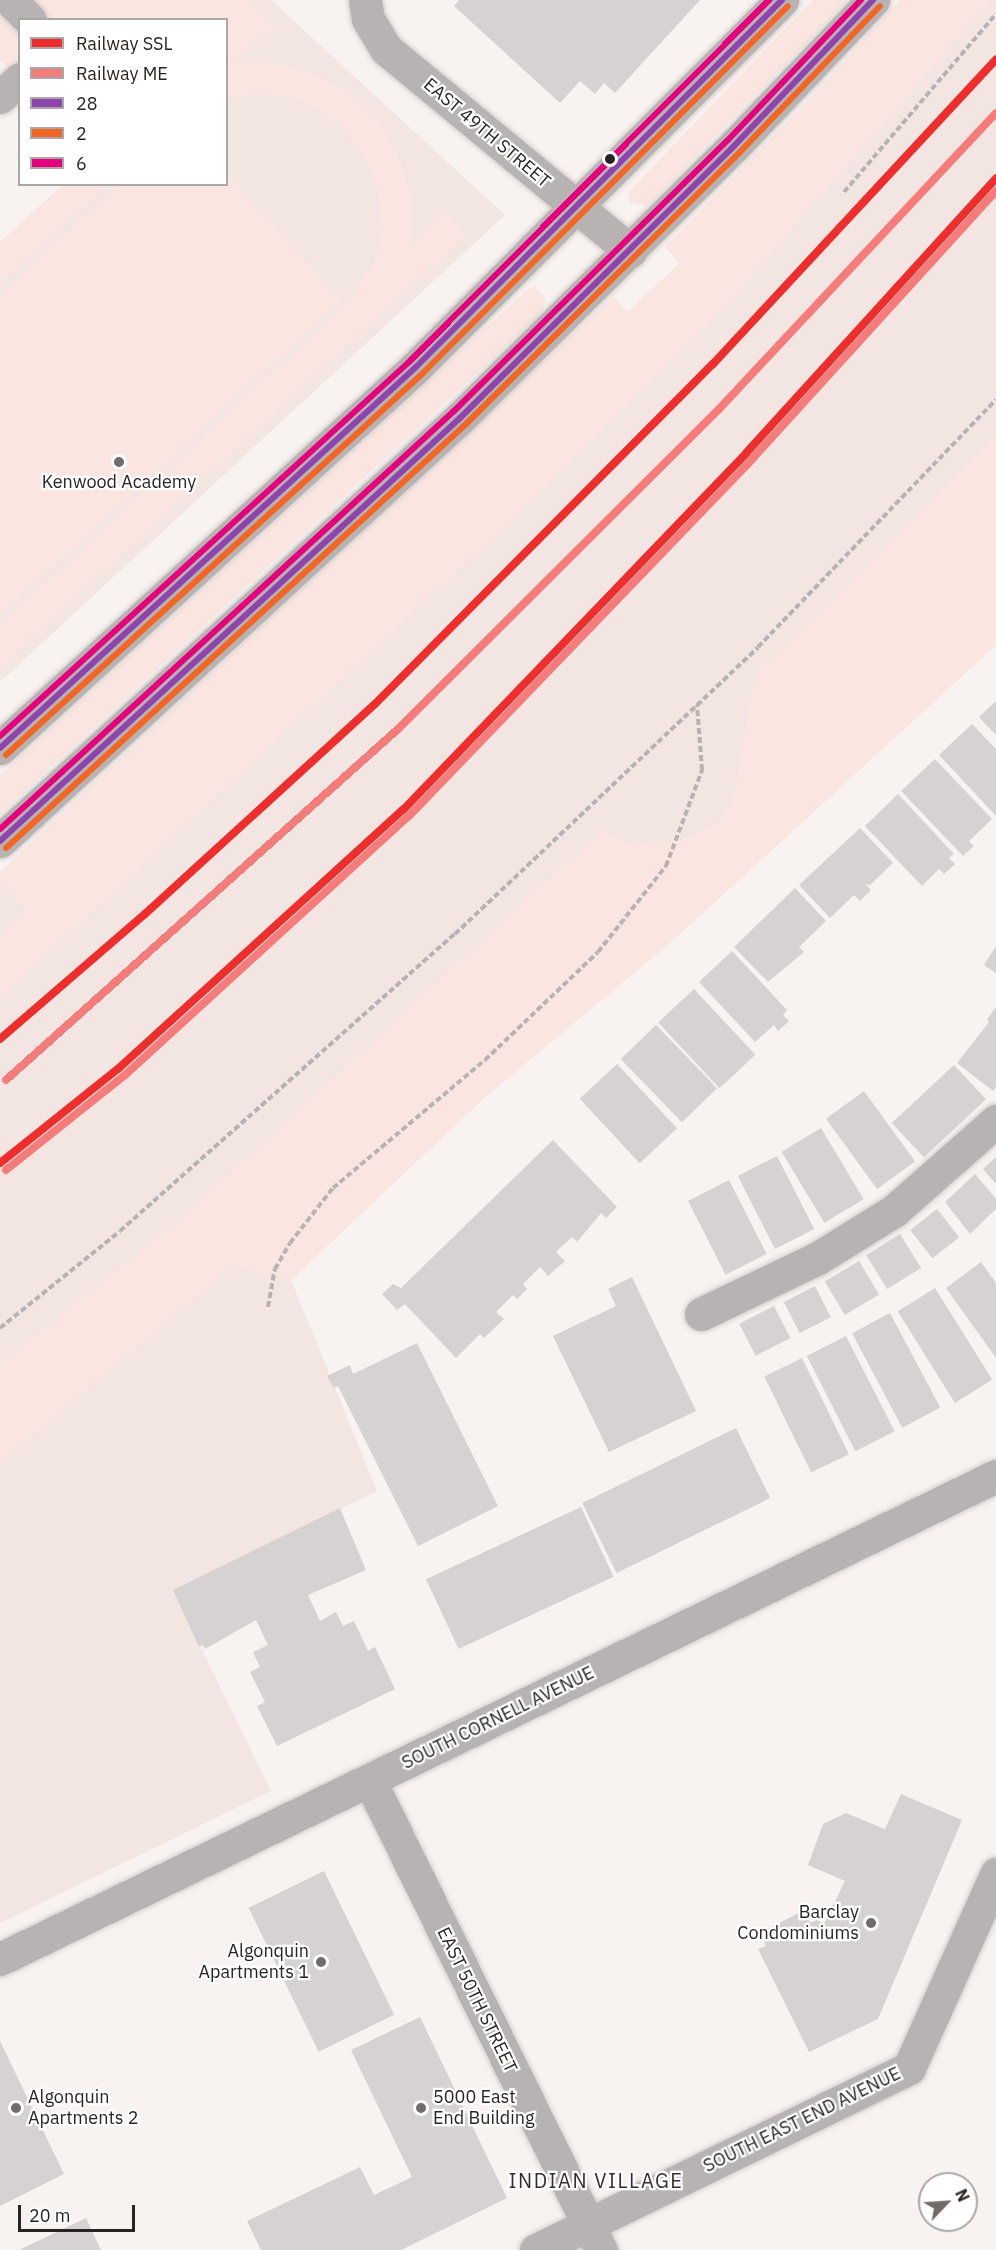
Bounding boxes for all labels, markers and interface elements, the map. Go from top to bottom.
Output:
legend [18,18,228,186]
text: Railway SSL [76,32,172,55]
text: Railway ME [76,62,168,85]
street label: EAST 49TH STREET [419,74,555,192]
text: 28 [76,92,98,115]
text: 2 [76,122,87,145]
text: 6 [76,152,87,175]
unlabelled marker [604,153,616,165]
marker: Kenwood Academy [112,455,126,469]
place label: Kenwood Academy [42,471,196,493]
street label: SOUTH CORNELL AVENUE [398,1662,598,1774]
place label: Barclay Condominiums [737,1902,859,1944]
marker: Barclay Condominiums [864,1916,878,1930]
street label: EAST 50TH STREET [432,1924,522,2076]
place label: Algonquin Apartments 1 [198,1941,309,1984]
marker: Algonquin Apartments 1 [314,1955,328,1969]
street label: SOUTH EAST END AVENUE [700,2063,904,2177]
place label: Algonquin Apartments 2 [28,2087,139,2130]
place label: 5000 East End Building [433,2087,534,2130]
marker: Algonquin Apartments 2 [9,2101,23,2115]
marker: 5000 East End Building [414,2101,428,2115]
district label: INDIAN VILLAGE [509,2168,683,2192]
north arrow [918,2172,978,2232]
text: N [951,2186,974,2205]
scale bar [21,2193,138,2231]
text: 20 m [29,2204,71,2227]

